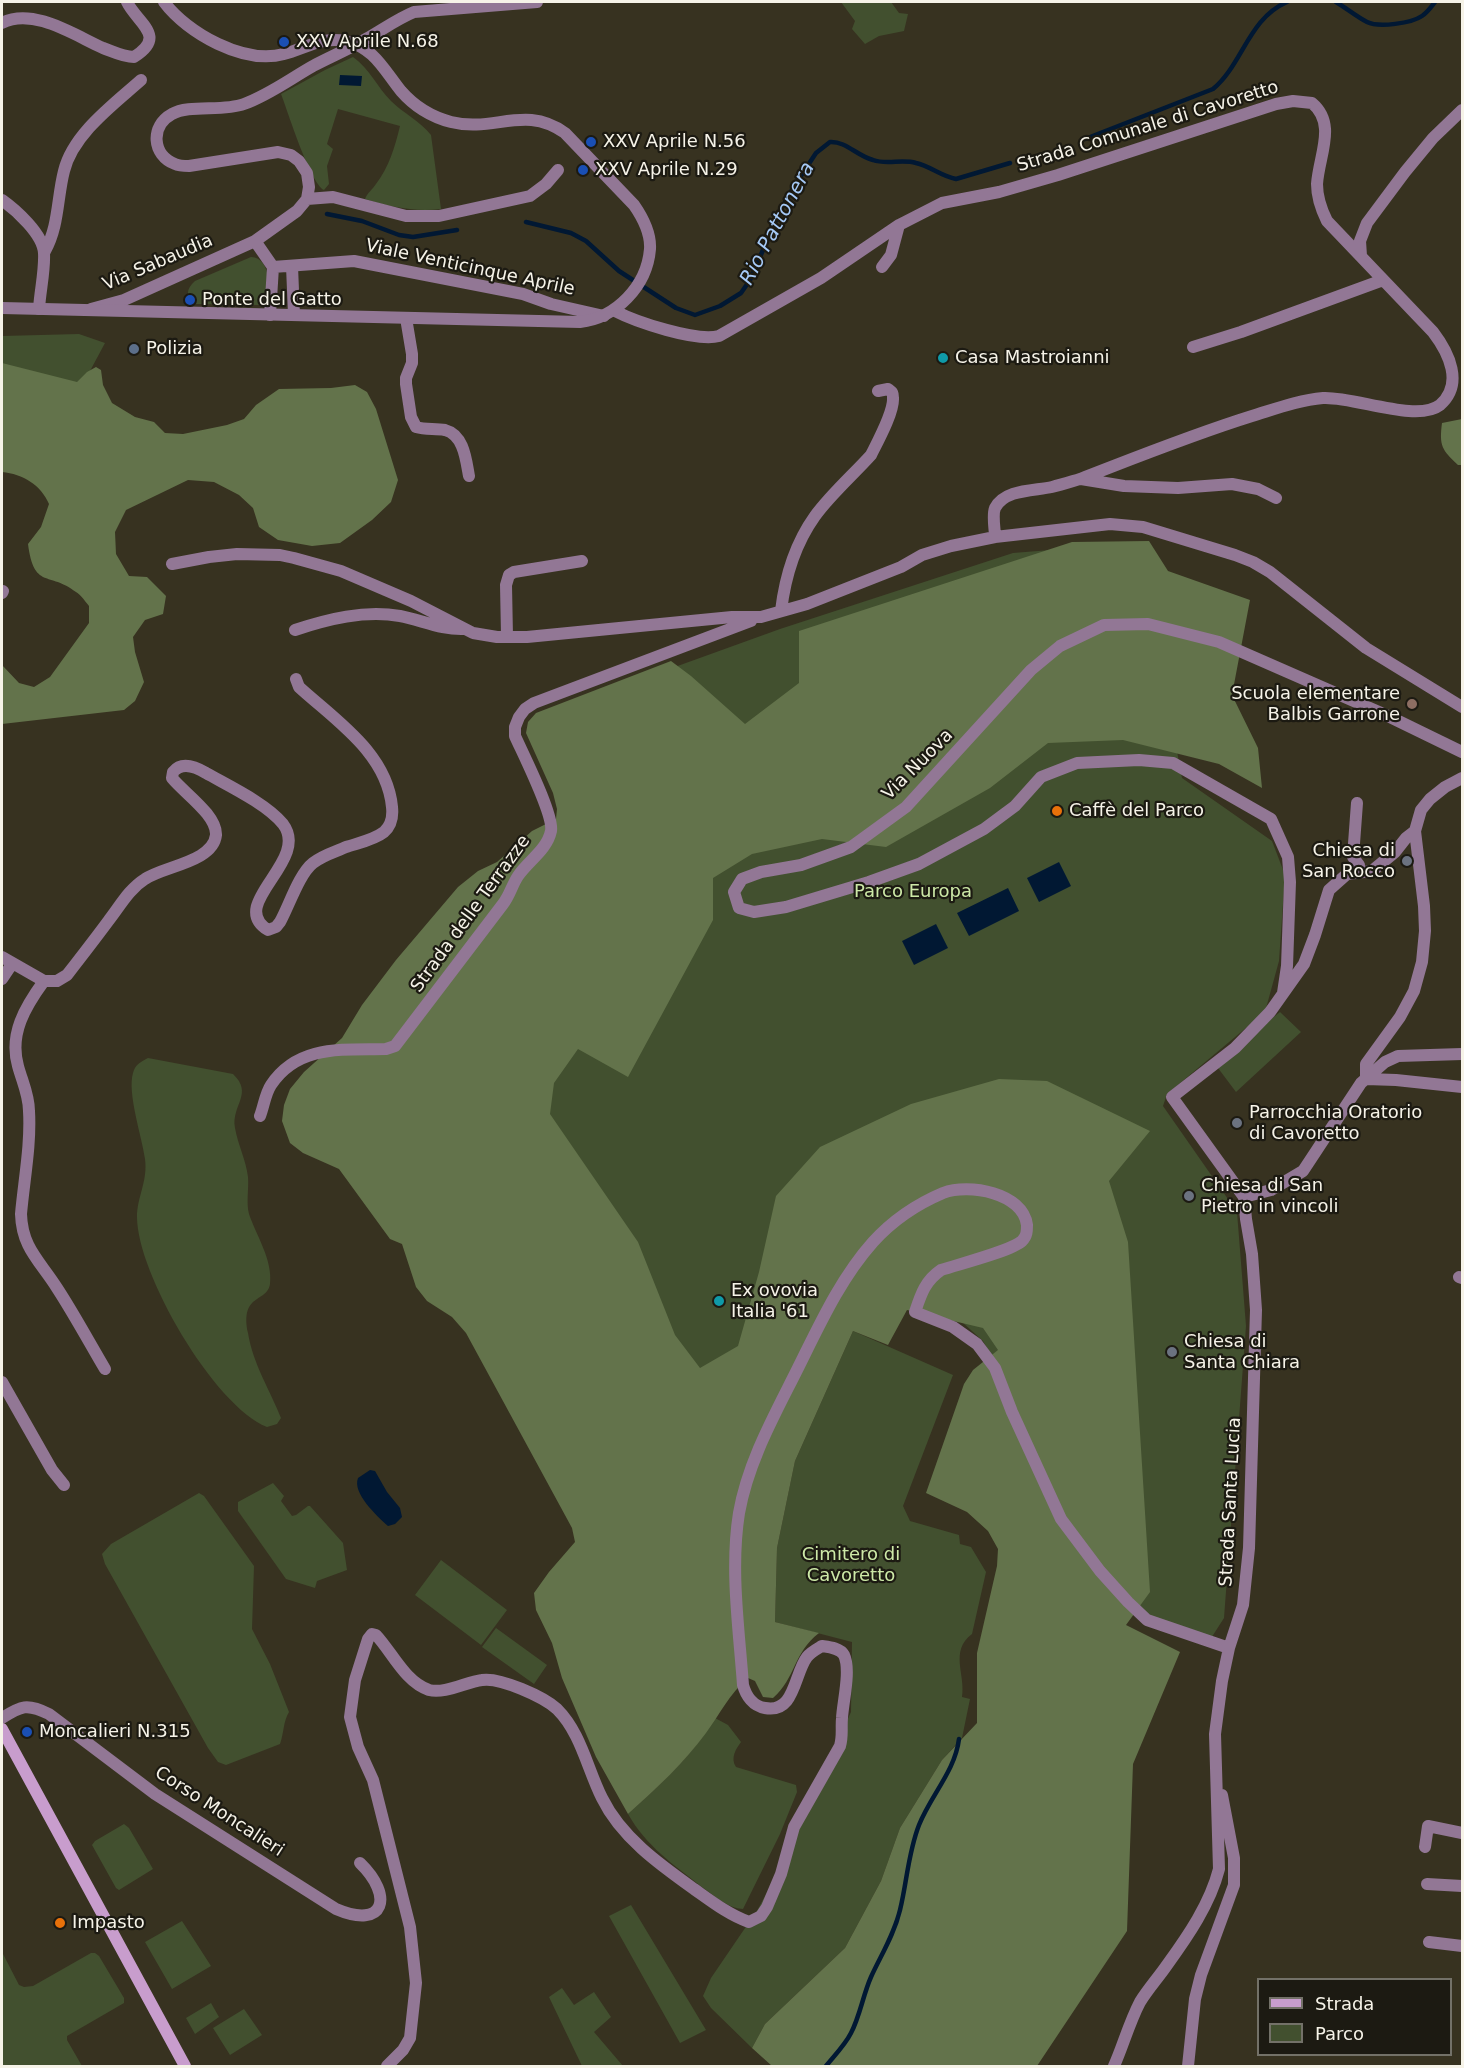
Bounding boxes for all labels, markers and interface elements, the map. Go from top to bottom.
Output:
place label: XXV Aprile N.68 [296,31,439,53]
marker: XXV Aprile N.68 [277,35,291,49]
street label: Strada Comunale di Cavoretto [1015,77,1281,177]
place label: XXV Aprile N.56 [603,131,746,153]
marker: XXV Aprile N.56 [584,135,598,149]
water label: Rio Pattonera [736,158,820,290]
place label: XXV Aprile N.29 [595,159,738,181]
marker: XXV Aprile N.29 [576,163,590,177]
street label: Via Sabaudia [100,230,216,296]
street label: Viale Venticinque Aprile [363,235,577,301]
place label: Ponte del Gatto [202,289,342,311]
marker: Ponte del Gatto [183,293,197,307]
place label: Polizia [146,338,203,360]
marker: Polizia [127,342,141,356]
place label: Casa Mastroianni [955,347,1110,369]
marker: Casa Mastroianni [936,351,950,365]
place label: Scuola elementare Balbis Garrone [1231,683,1400,726]
marker: Scuola elementare Balbis Garrone [1405,697,1419,711]
street label: Via Nuova [878,725,958,805]
place label: Caffè del Parco [1069,800,1204,822]
marker: Caffè del Parco [1050,804,1064,818]
street label: Strada delle Terrazze [407,831,535,997]
place label: Chiesa di San Rocco [1302,840,1395,882]
marker: Chiesa di San Rocco [1400,854,1414,868]
park label: Parco Europa [854,881,972,903]
place label: Parrocchia Oratorio di Cavoretto [1249,1102,1422,1144]
marker: Parrocchia Oratorio di Cavoretto [1230,1116,1244,1130]
place label: Chiesa di San Pietro in vincoli [1201,1175,1338,1218]
marker: Chiesa di San Pietro in vincoli [1182,1189,1196,1203]
place label: Ex ovovia Italia '61 [731,1280,818,1322]
marker: Ex ovovia Italia '61 [712,1294,726,1308]
place label: Chiesa di Santa Chiara [1184,1331,1300,1374]
marker: Chiesa di Santa Chiara [1165,1345,1179,1359]
street label: Strada Santa Lucia [1216,1417,1246,1587]
park label: Cimitero di Cavoretto [802,1544,900,1586]
place label: Moncalieri N.315 [39,1721,191,1743]
marker: Moncalieri N.315 [20,1725,34,1739]
street label: Corso Moncalieri [150,1762,288,1862]
place label: Impasto [72,1912,145,1934]
marker: Impasto [53,1916,67,1930]
legend [1257,1978,1452,2056]
text: Strada [1315,1993,1374,2014]
text: Parco [1315,2023,1364,2044]

